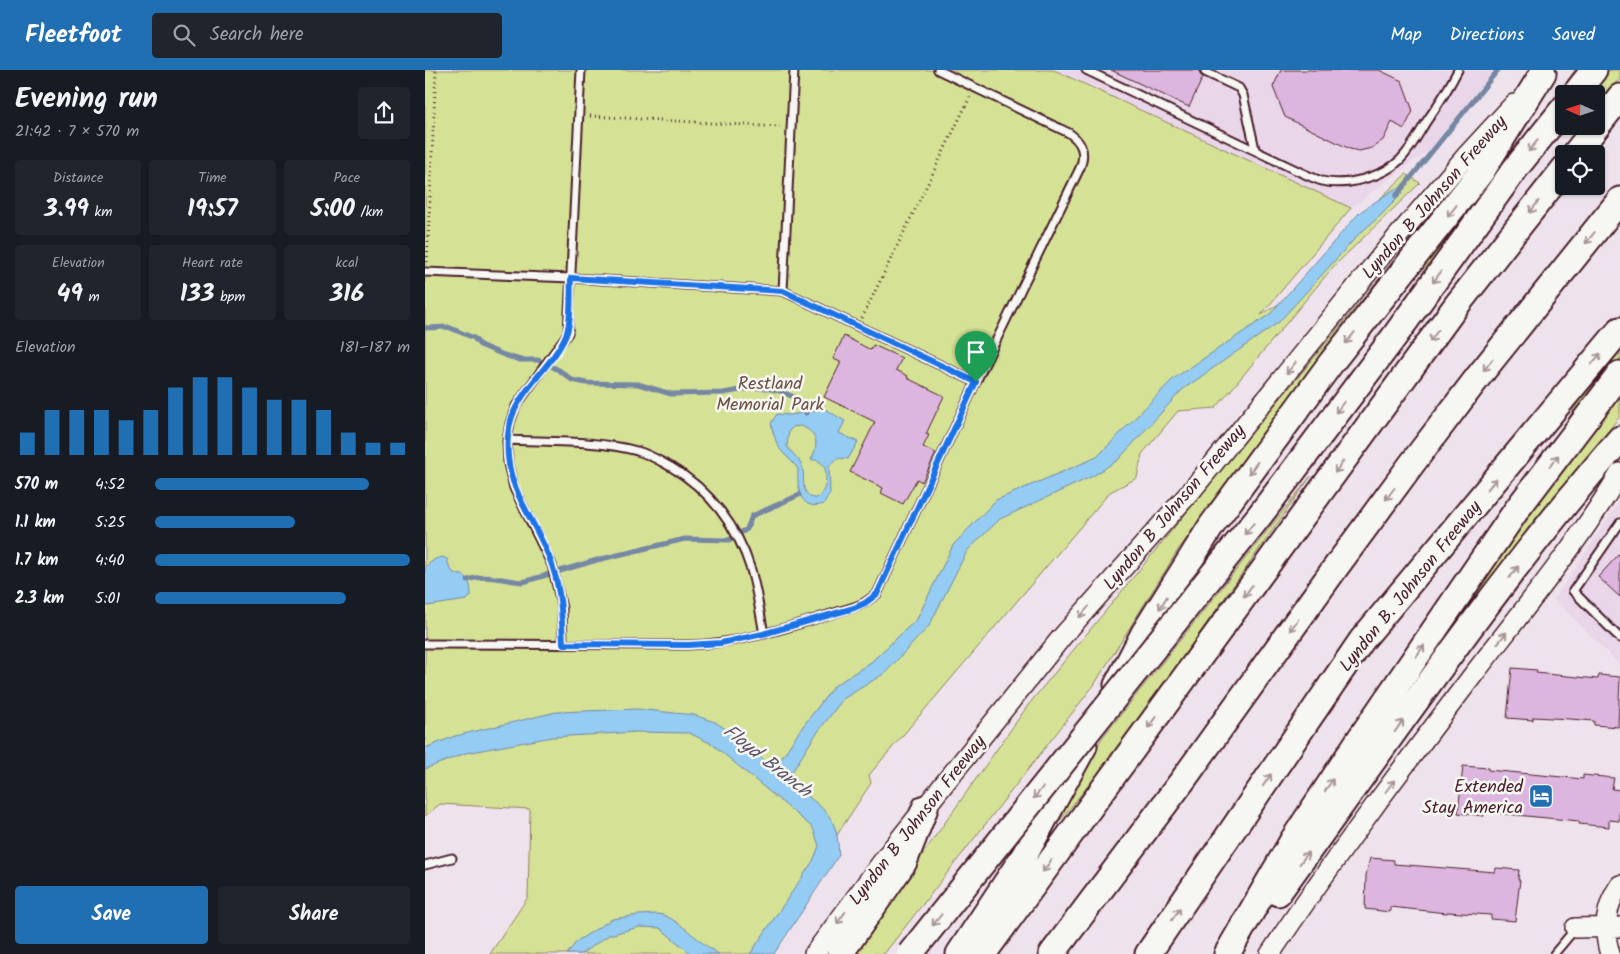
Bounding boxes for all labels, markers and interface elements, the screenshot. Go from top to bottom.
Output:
search box [152,13,502,58]
text: Fleetfoot [25,16,122,55]
text: Search here [210,20,303,50]
icon: search [170,21,198,49]
text: Map [1390,21,1422,50]
text: Directions [1450,21,1524,50]
text: Saved [1552,21,1595,50]
text: Evening run [15,77,158,122]
north arrow [1555,85,1605,135]
map controls [1555,85,1605,195]
button: share [358,87,410,139]
street label: Lyndon B Johnson Freeway [1355,109,1515,287]
text: 21:42 · 7 × 570 m [15,119,139,144]
one-way arrow [1528,139,1539,152]
button: locate [1555,145,1605,195]
text: Distance [53,167,103,189]
text: Time [198,167,227,189]
text: Pace [333,167,360,189]
text: 3.99 [44,189,89,229]
text: 19:57 [187,189,238,229]
text: 5:00 [310,189,355,229]
one-way arrow [1528,200,1539,213]
text: km [89,201,112,223]
text: /km [355,201,383,223]
one-way arrow [1446,204,1457,217]
one-way arrow [1584,231,1595,244]
text: Elevation [52,252,105,274]
text: Heart rate [182,252,243,274]
text: kcal [335,252,358,274]
one-way arrow [1432,270,1442,284]
text: 49 [57,274,83,314]
text: 133 [180,274,215,314]
text: 316 [329,274,364,314]
text: m [83,286,100,308]
text: bpm [215,286,245,308]
one-way arrow [1429,329,1440,342]
pin [955,331,997,382]
one-way arrow [1345,331,1356,344]
text: Elevation [15,335,76,360]
text: 181–187 m [339,335,410,360]
icon: arrive [962,338,990,366]
one-way arrow [1591,352,1602,365]
one-way arrow [1482,358,1493,371]
one-way arrow [1285,361,1296,374]
park label: Restland Memorial Park [716,370,824,420]
one-way arrow [1335,400,1346,413]
street label: Lyndon B Johnson Freeway [1097,418,1254,598]
one-way arrow [1549,454,1559,468]
one-way arrow [1333,460,1344,473]
one-way arrow [1248,461,1259,475]
text: 570 m [15,472,58,497]
text: 4:52 [95,472,126,497]
one-way arrow [1487,477,1498,490]
one-way arrow [1384,487,1395,500]
street label: Lyndon B. Johnson Freeway [1333,494,1490,679]
text: 1.1 km [15,510,56,535]
text: 5:25 [95,510,125,535]
one-way arrow [1243,522,1254,535]
text: 1.7 km [15,548,58,573]
text: 4:40 [95,548,125,573]
one-way arrow [1508,565,1519,578]
one-way arrow [1243,584,1254,597]
text: 2.3 km [15,586,64,611]
text: 5:01 [95,586,121,611]
one-way arrow [1157,596,1167,610]
one-way arrow [1078,606,1090,619]
one-way arrow [1289,618,1299,632]
one-way arrow [1497,632,1508,645]
one-way arrow [1415,644,1425,658]
one-way arrow [1147,715,1158,728]
water label: Floyd Branch [716,717,819,807]
one-way arrow [1394,719,1404,733]
street label: Lyndon B Johnson Freeway [842,729,994,912]
one-way arrow [1262,773,1272,787]
place label: Extended Stay America [1422,773,1524,823]
one-way arrow [1324,778,1334,792]
one-way arrow [1384,780,1395,793]
hotel icon: Extended Stay America [1528,783,1554,809]
one-way arrow [1033,786,1044,799]
one-way arrow [1299,851,1309,865]
one-way arrow [1042,859,1052,873]
button: Save [15,886,208,944]
button: Share [218,886,410,944]
one-way arrow [1170,907,1181,921]
one-way arrow [836,911,846,925]
one-way arrow [932,913,943,926]

